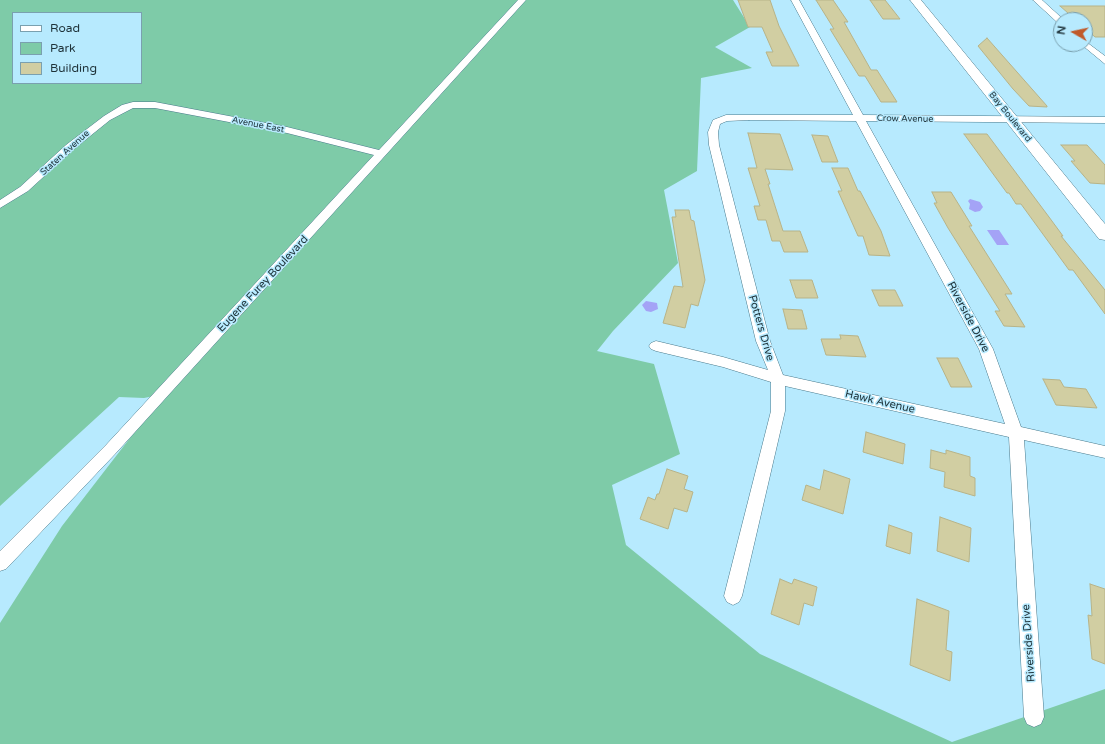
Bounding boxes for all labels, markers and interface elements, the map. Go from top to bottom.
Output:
legend [12,12,142,84]
north arrow [1053,12,1093,52]
text: Road [50,21,80,35]
text: N [1055,25,1069,36]
text: Park [50,41,76,55]
text: Building [50,61,97,75]
street label: Bay Boulevard [986,90,1034,144]
street label: Crow Avenue [877,113,933,125]
street label: Avenue East [231,115,285,135]
street label: Staten Avenue [38,128,92,178]
street label: Eugene Furey Boulevard [215,233,311,335]
street label: Riverside Drive [944,280,992,354]
street label: Potters Drive [745,294,777,362]
street label: Hawk Avenue [844,388,916,416]
street label: Riverside Drive [1020,604,1038,682]

